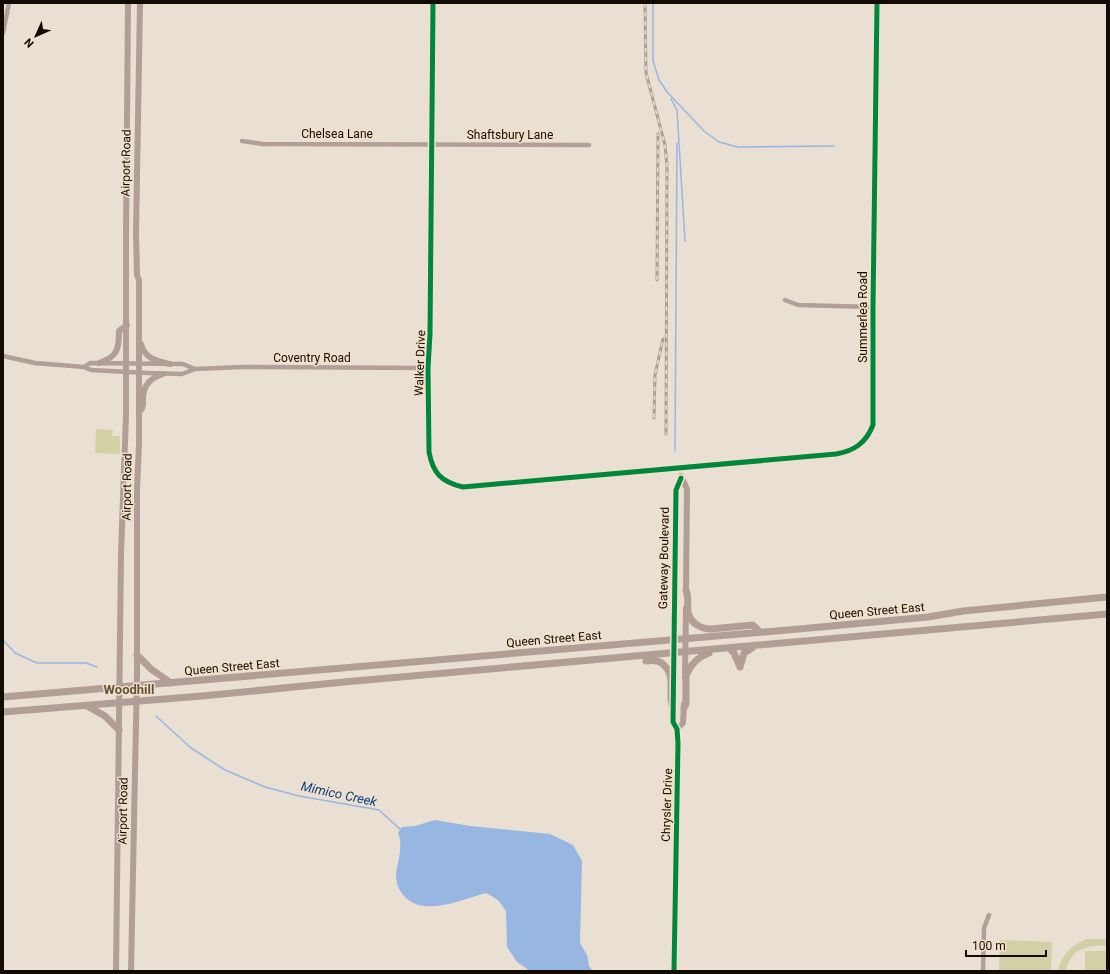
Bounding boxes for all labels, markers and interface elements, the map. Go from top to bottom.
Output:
north arrow [16,16,56,56]
text: N [22,35,37,50]
street label: Chelsea Lane [301,127,373,141]
street label: Shaftsbury Lane [467,128,553,142]
street label: Airport Road [118,129,134,197]
street label: Summerlea Road [856,271,870,363]
street label: Walker Drive [412,330,428,396]
street label: Coventry Road [273,351,351,365]
street label: Airport Road [119,453,135,521]
street label: Gateway Boulevard [656,507,672,609]
street label: Queen Street East [829,600,925,622]
street label: Queen Street East [506,628,602,650]
street label: Queen Street East [184,656,280,678]
district label: Woodhill [104,682,154,697]
street label: Chrysler Drive [659,768,675,842]
street label: Airport Road [115,777,131,845]
water label: Mimico Creek [300,779,379,809]
scale bar [966,932,1046,958]
text: 100 m [972,939,1006,953]

